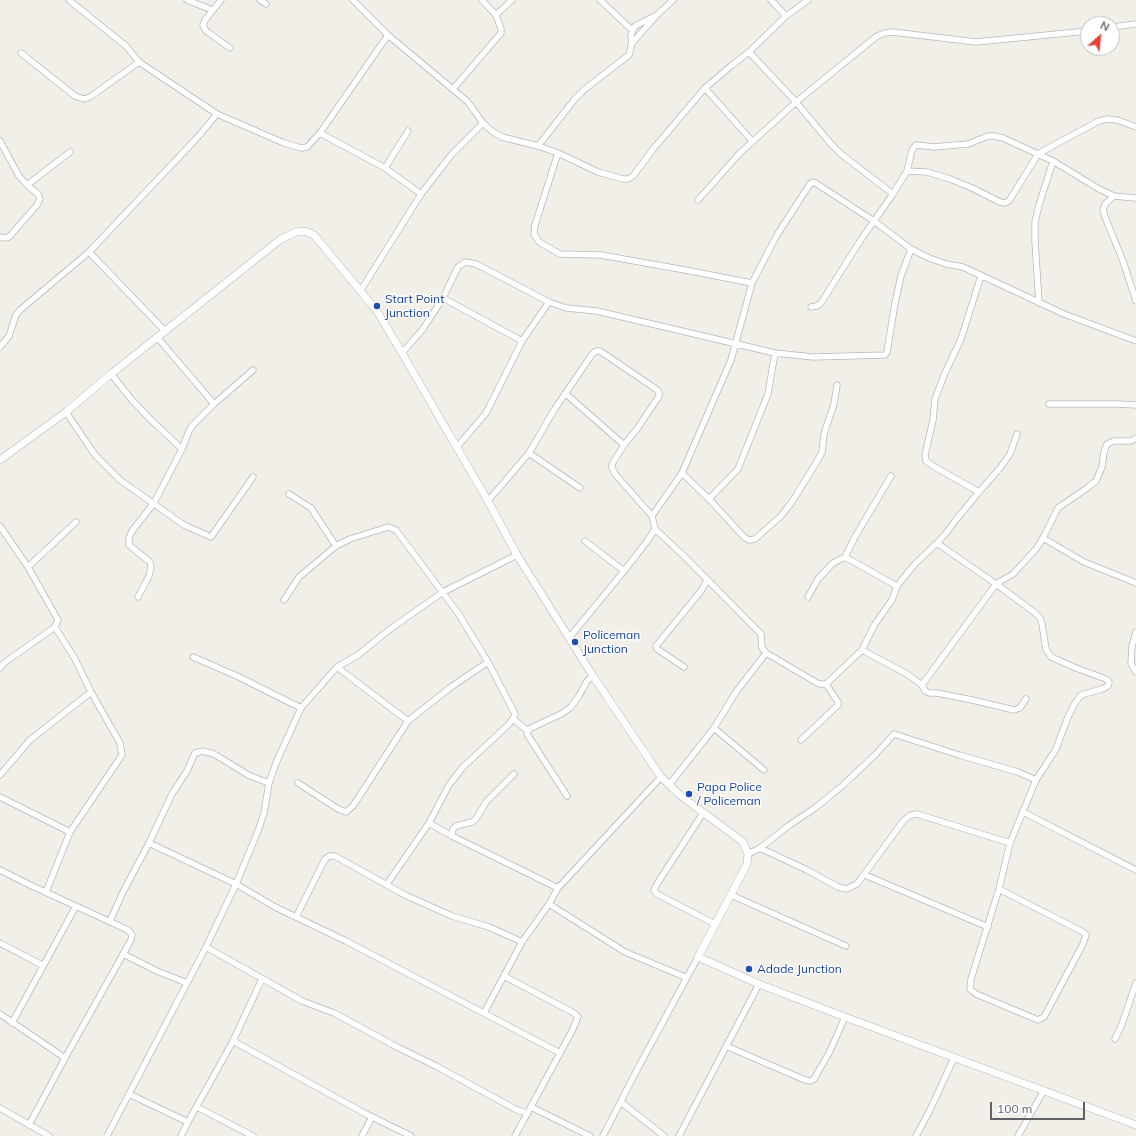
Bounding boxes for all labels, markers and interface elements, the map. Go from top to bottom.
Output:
north arrow [1080,16,1120,56]
text: N [1098,18,1112,34]
place label: Start Point Junction [385,292,444,320]
marker: Start Point Junction [372,301,382,311]
place label: Policeman Junction [583,628,640,656]
marker: Policeman Junction [570,637,580,647]
place label: Papa Police / Policeman [697,780,762,808]
marker: Papa Police / Policeman [684,789,694,799]
place label: Adade Junction [757,962,842,976]
marker: Adade Junction [744,964,754,974]
scale bar [992,1094,1087,1120]
text: 100 m [997,1101,1032,1116]

